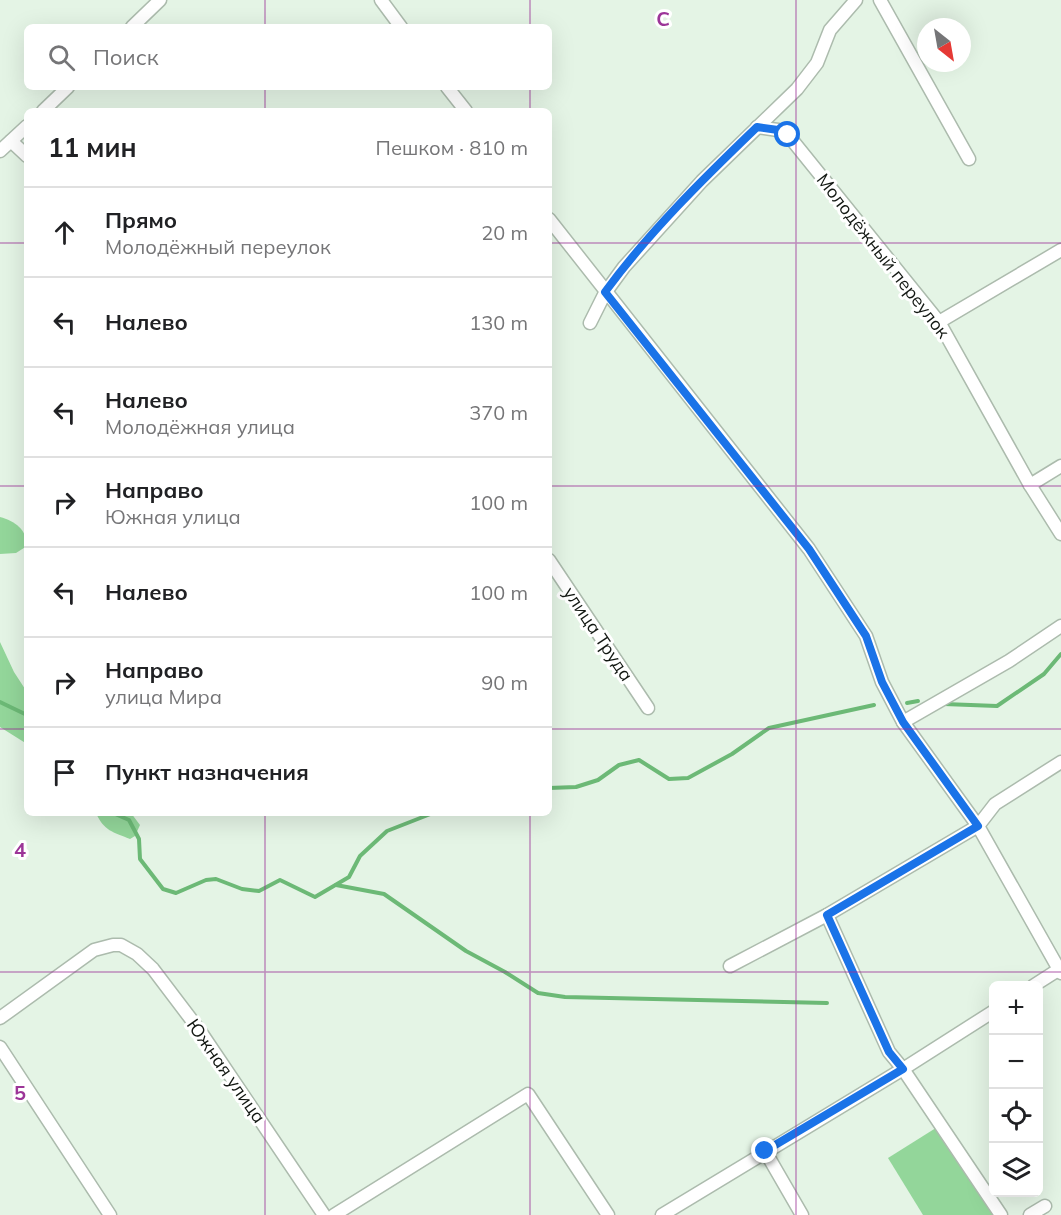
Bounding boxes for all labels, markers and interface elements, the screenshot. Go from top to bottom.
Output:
text: C [656,6,670,31]
north arrow [917,18,971,72]
search box [24,24,552,90]
icon: search [45,41,78,74]
text: Поиск [93,43,159,71]
route start [774,121,800,147]
text: 11 мин [48,131,137,164]
text: Пешком · 810 m [376,135,528,160]
street label: Молодёжный переулок [812,169,955,343]
text: Прямо [105,206,177,234]
icon: ahead [48,216,81,249]
text: 20 m [481,220,528,245]
text: Молодёжный переулок [105,234,331,259]
icon: left [48,306,81,339]
text: Налево [105,308,188,336]
text: 130 m [469,310,528,335]
text: Налево [105,386,188,414]
icon: left [48,396,81,429]
text: 370 m [469,400,528,425]
text: Молодёжная улица [105,414,295,439]
text: Направо [105,476,203,504]
icon: right [48,486,81,519]
text: 100 m [469,490,528,515]
text: Южная улица [105,504,241,529]
icon: left [48,576,81,609]
text: Налево [105,578,188,606]
text: 100 m [469,580,528,605]
street label: улица Труда [558,582,638,685]
text: Направо [105,656,203,684]
icon: right [48,666,81,699]
text: 90 m [481,670,528,695]
text: улица Мира [105,684,222,709]
icon: arrive [48,756,81,789]
text: Пункт назначения [105,758,309,786]
text: 4 [14,837,26,862]
map controls [989,981,1043,1197]
button: + [989,981,1043,1035]
street label: Южная улица [182,1014,271,1127]
button: − [989,1035,1043,1089]
text: 5 [14,1080,26,1105]
button: locate [989,1089,1043,1143]
route end [751,1137,777,1163]
button: layers [989,1143,1043,1197]

